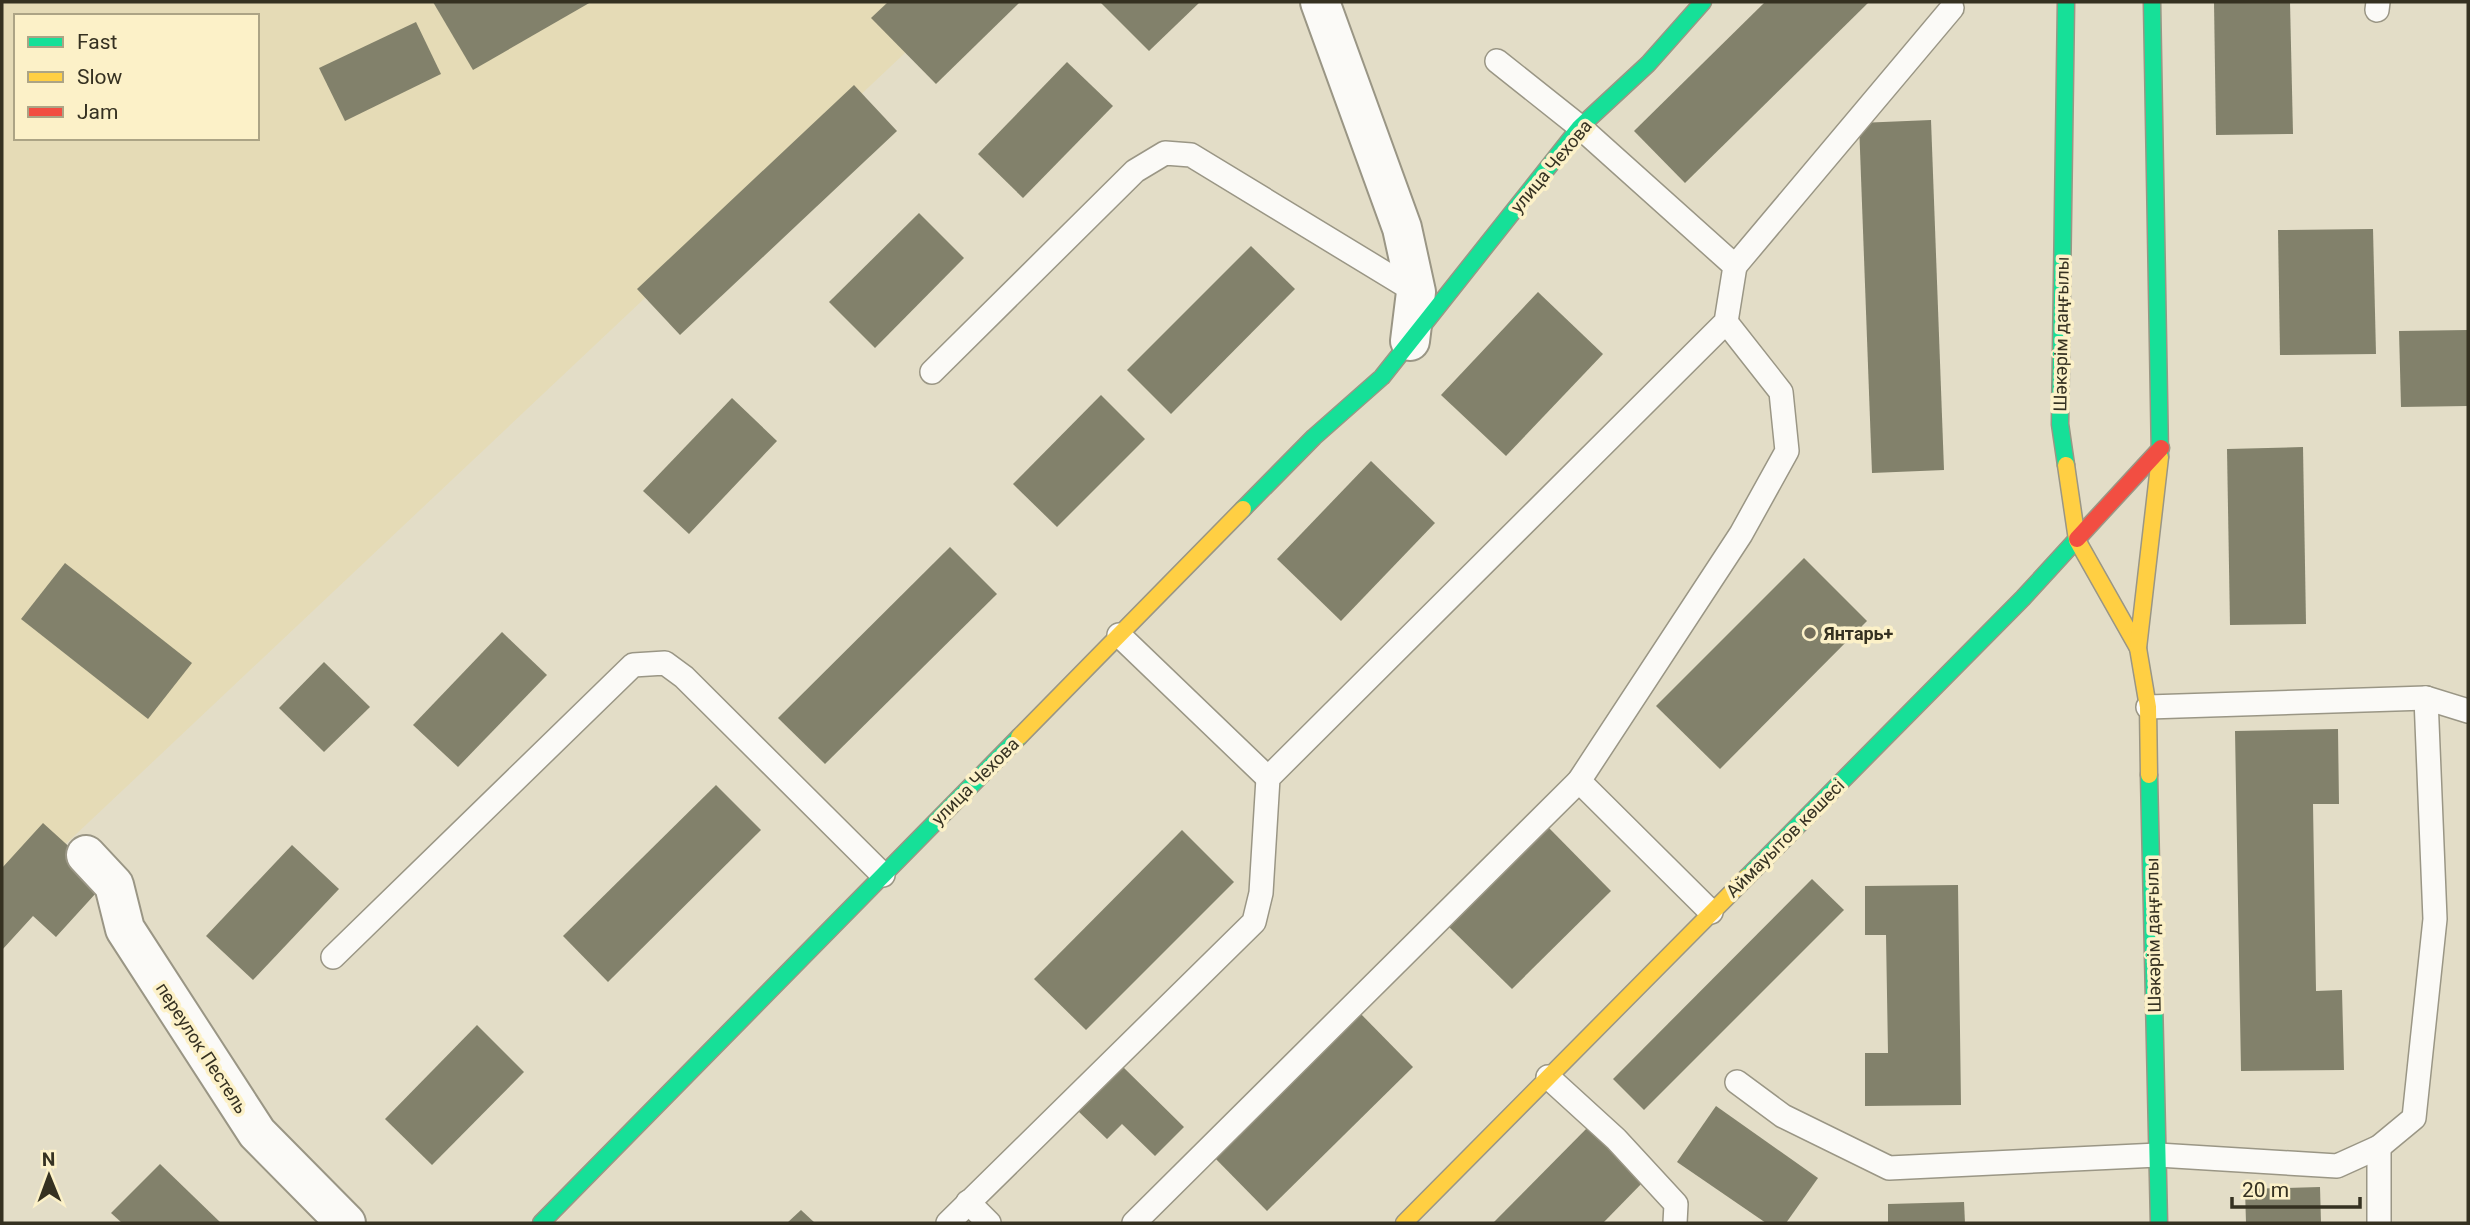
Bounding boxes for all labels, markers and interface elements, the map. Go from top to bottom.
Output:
legend [14,14,259,140]
text: Fast [77,30,118,54]
text: Slow [77,65,123,89]
text: Jam [77,100,118,124]
street label: улица Чехова [1506,115,1596,217]
street label: Шәкәрім даңғылы [2049,256,2073,412]
place label: Янтарь+ [1823,623,1894,644]
marker: Янтарь+ [1802,625,1818,641]
street label: улица Чехова [927,733,1023,829]
street label: Аймауытов көшесі [1721,774,1849,902]
street label: Шәкәрім даңғылы [2141,857,2165,1013]
street label: переулок Пестель [152,979,252,1117]
north arrow [14,1141,84,1211]
text: N [42,1148,56,1171]
scale bar [2232,1166,2360,1210]
text: 20 m [2242,1178,2289,1202]

